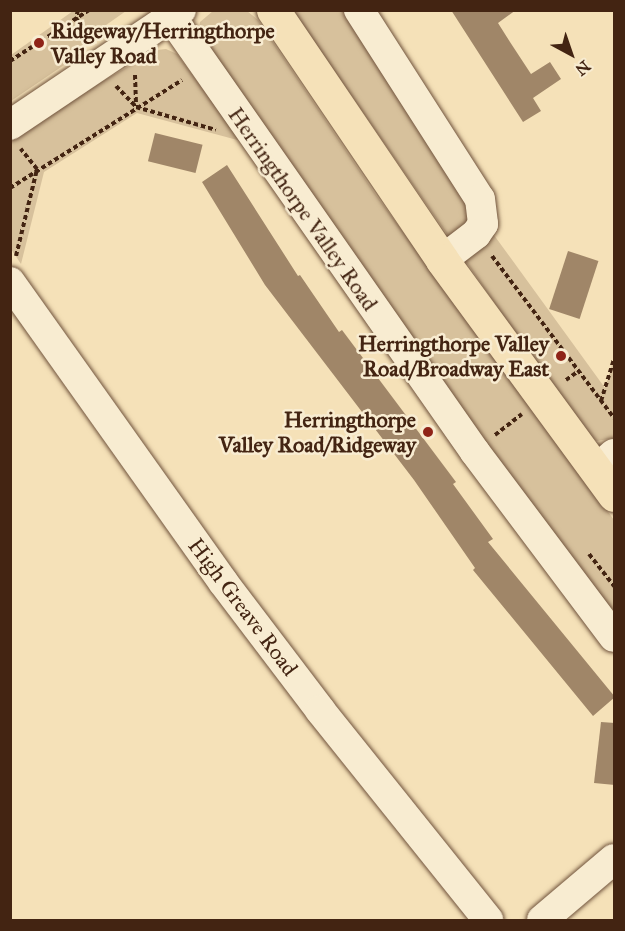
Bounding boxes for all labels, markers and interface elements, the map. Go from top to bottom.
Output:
place label: Ridgeway/Herringthorpe Valley Road [51,17,275,68]
north arrow [541,24,601,84]
marker: Ridgeway/Herringthorpe Valley Road [32,36,46,50]
text: N [572,57,594,80]
street label: Herringthorpe Valley Road [223,102,383,316]
place label: Herringthorpe Valley Road/Broadway East [358,330,549,382]
marker: Herringthorpe Valley Road/Broadway East [554,349,568,363]
place label: Herringthorpe Valley Road/Ridgeway [219,406,416,458]
marker: Herringthorpe Valley Road/Ridgeway [421,425,435,439]
street label: High Greave Road [183,533,303,681]

